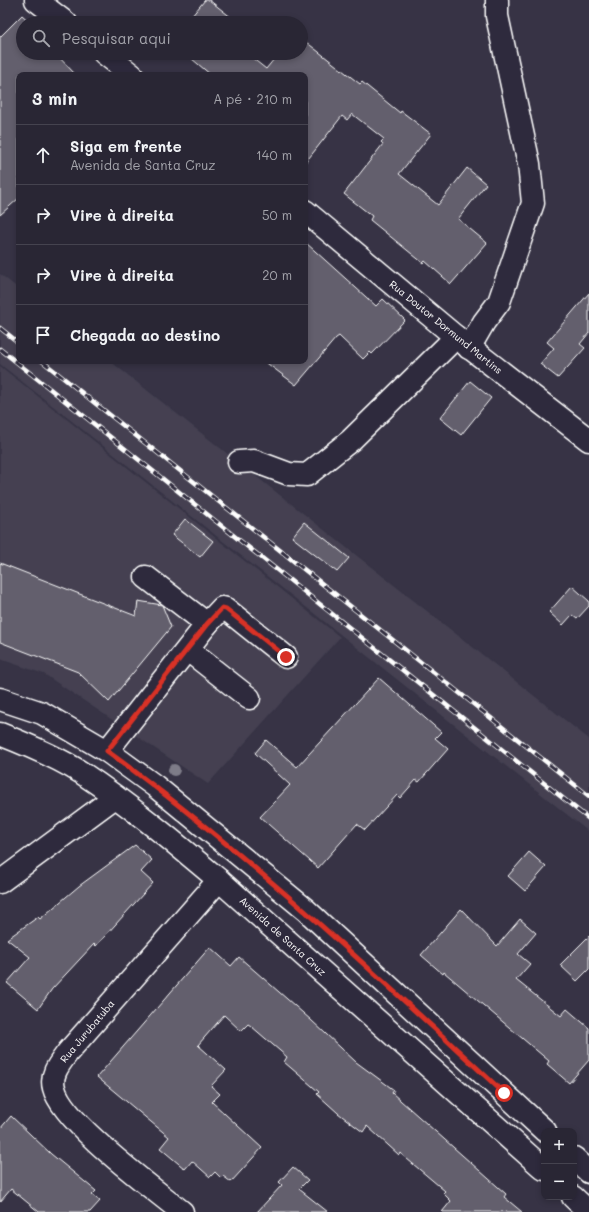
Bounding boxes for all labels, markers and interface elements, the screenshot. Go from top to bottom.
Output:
search box [16,16,308,60]
icon: search [30,27,52,49]
text: Pesquisar aqui [62,28,171,48]
text: 3 min [32,87,77,109]
text: A pé · 210 m [213,90,292,107]
text: Siga em frente [70,136,182,156]
icon: ahead [32,144,54,166]
text: 140 m [256,146,292,163]
text: Avenida de Santa Cruz [70,156,216,173]
icon: right [32,204,54,226]
text: Vire à direita [70,205,174,225]
text: 50 m [262,206,292,223]
icon: right [32,264,54,286]
text: Vire à direita [70,265,174,285]
text: 20 m [262,266,292,283]
street label: Rua Doutor Dormund Martins [387,277,506,377]
icon: arrive [32,324,54,346]
text: Chegada ao destino [70,325,220,345]
route end [277,648,295,666]
street label: Avenida de Santa Cruz [237,893,330,979]
street label: Rua Jurubatuba [57,997,117,1065]
route start [495,1084,513,1102]
map controls [541,1128,577,1200]
button: + [541,1128,577,1164]
button: − [541,1164,577,1200]

